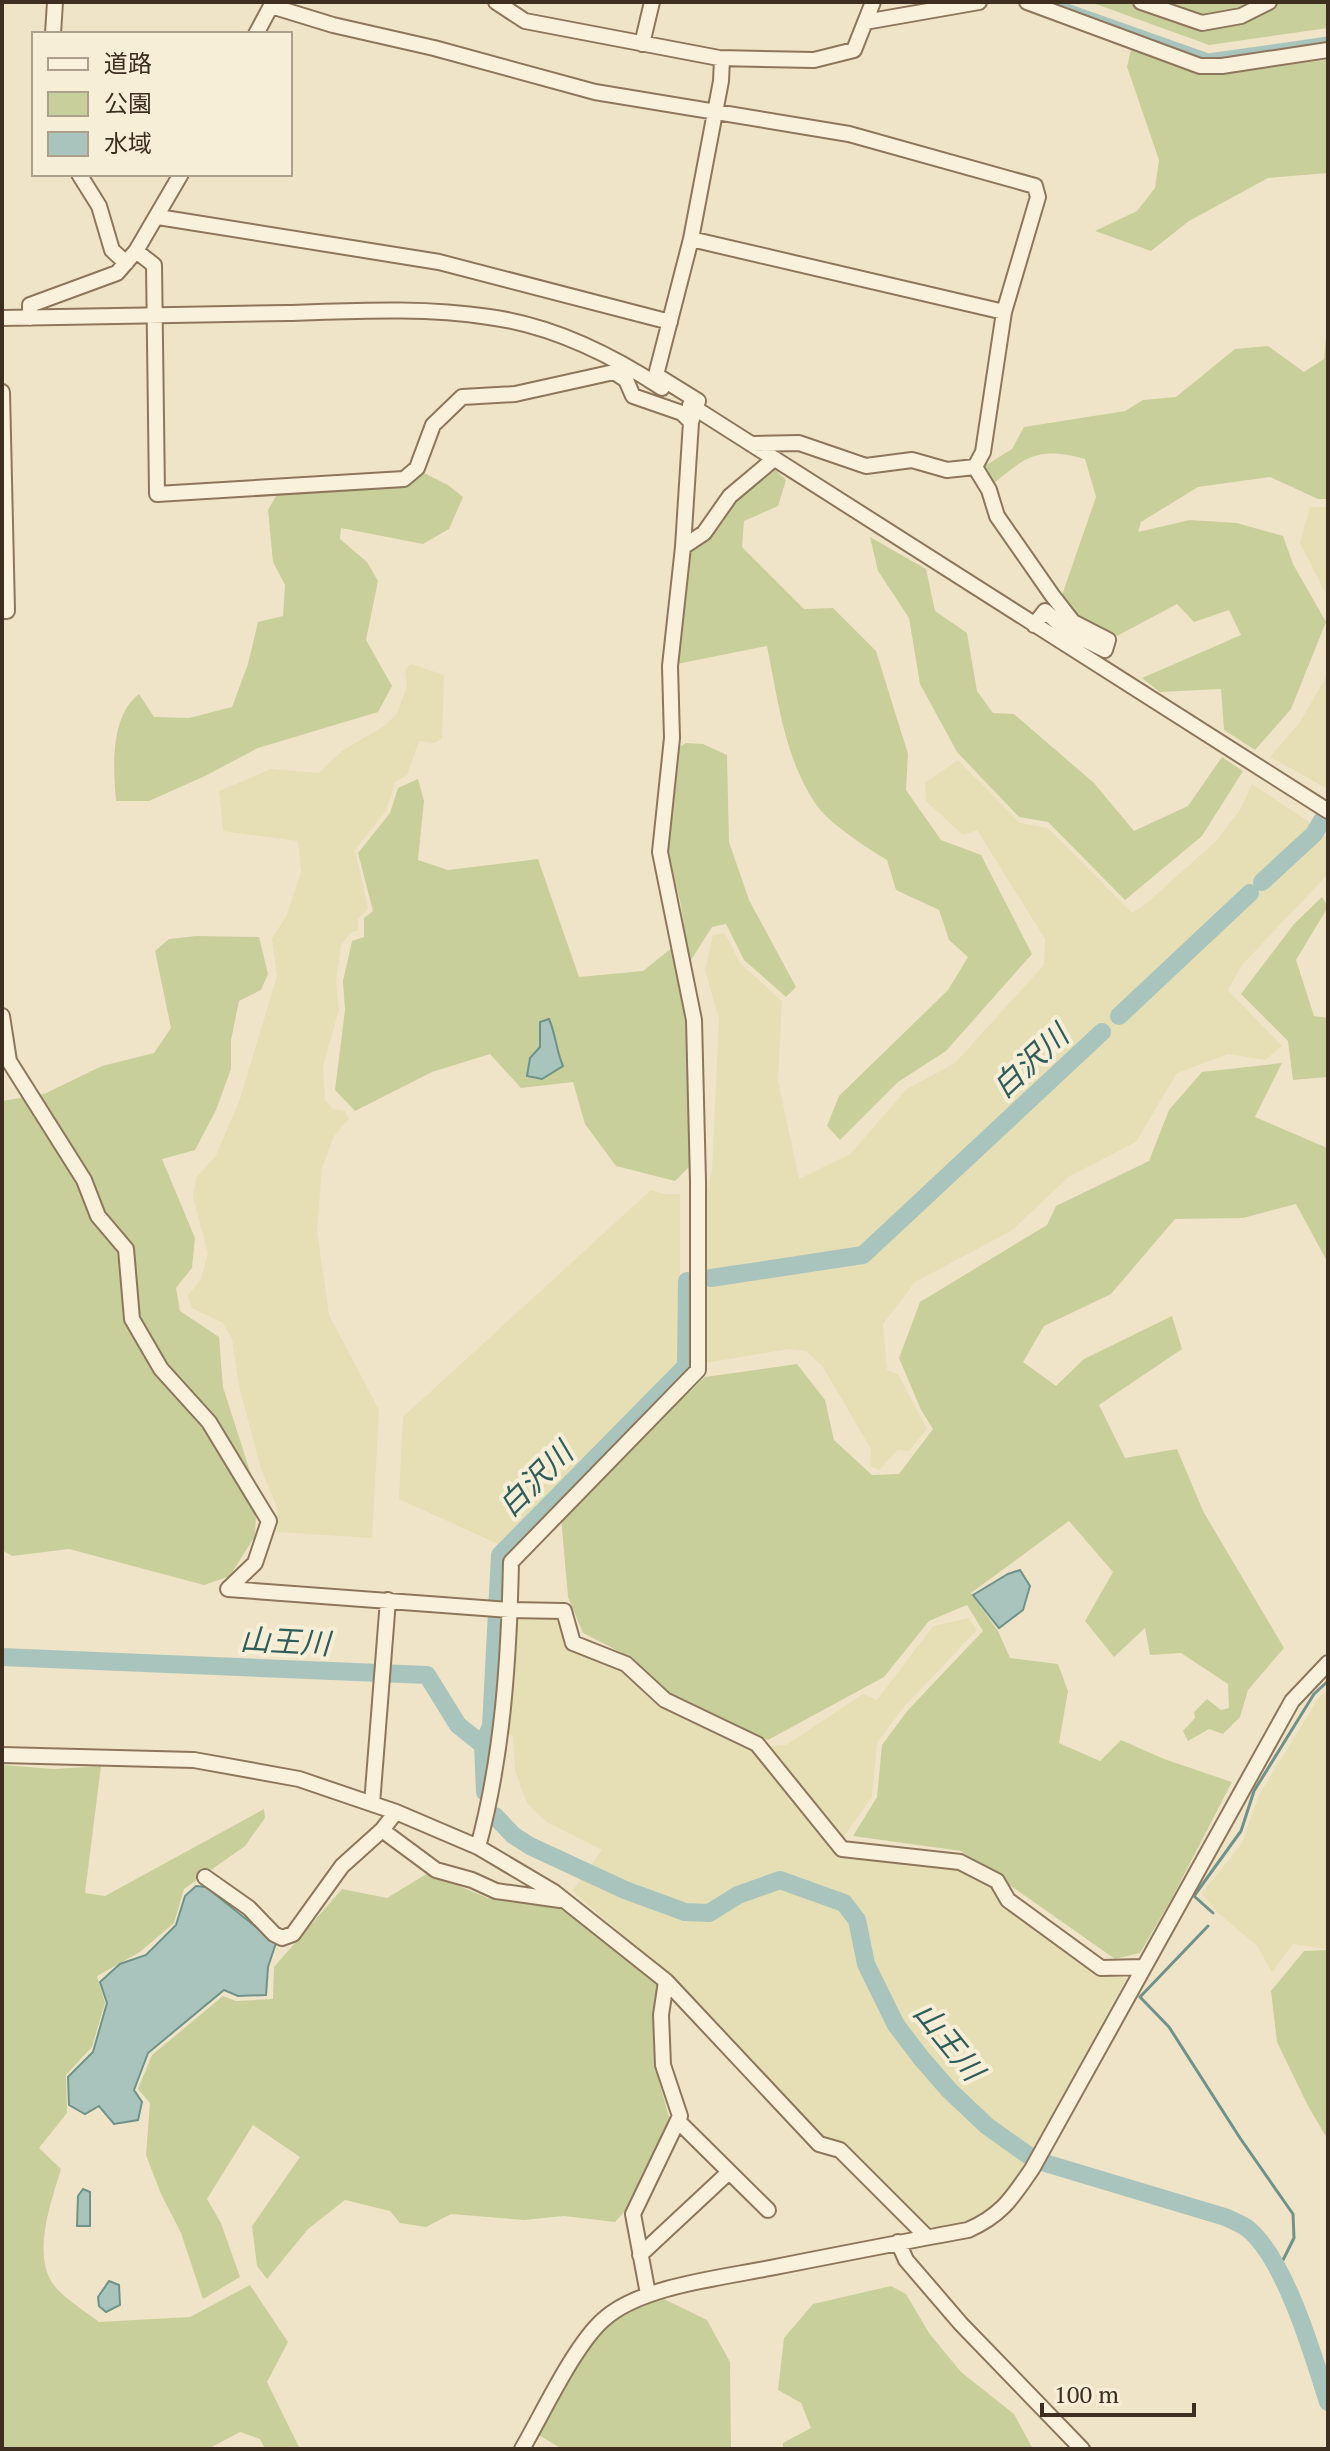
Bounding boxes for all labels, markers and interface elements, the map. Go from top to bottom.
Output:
legend [32,32,292,176]
text: 道路 [104,47,152,79]
text: 公園 [104,87,152,119]
text: 水域 [104,127,152,159]
water label: 白沢川 [983,1014,1079,1106]
water label: 白沢川 [489,1431,583,1525]
water label: 山王川 [239,1619,334,1663]
water label: 山王川 [905,1993,995,2091]
scale bar [1042,2367,1194,2417]
text: 100 m [1054,2378,1119,2410]

